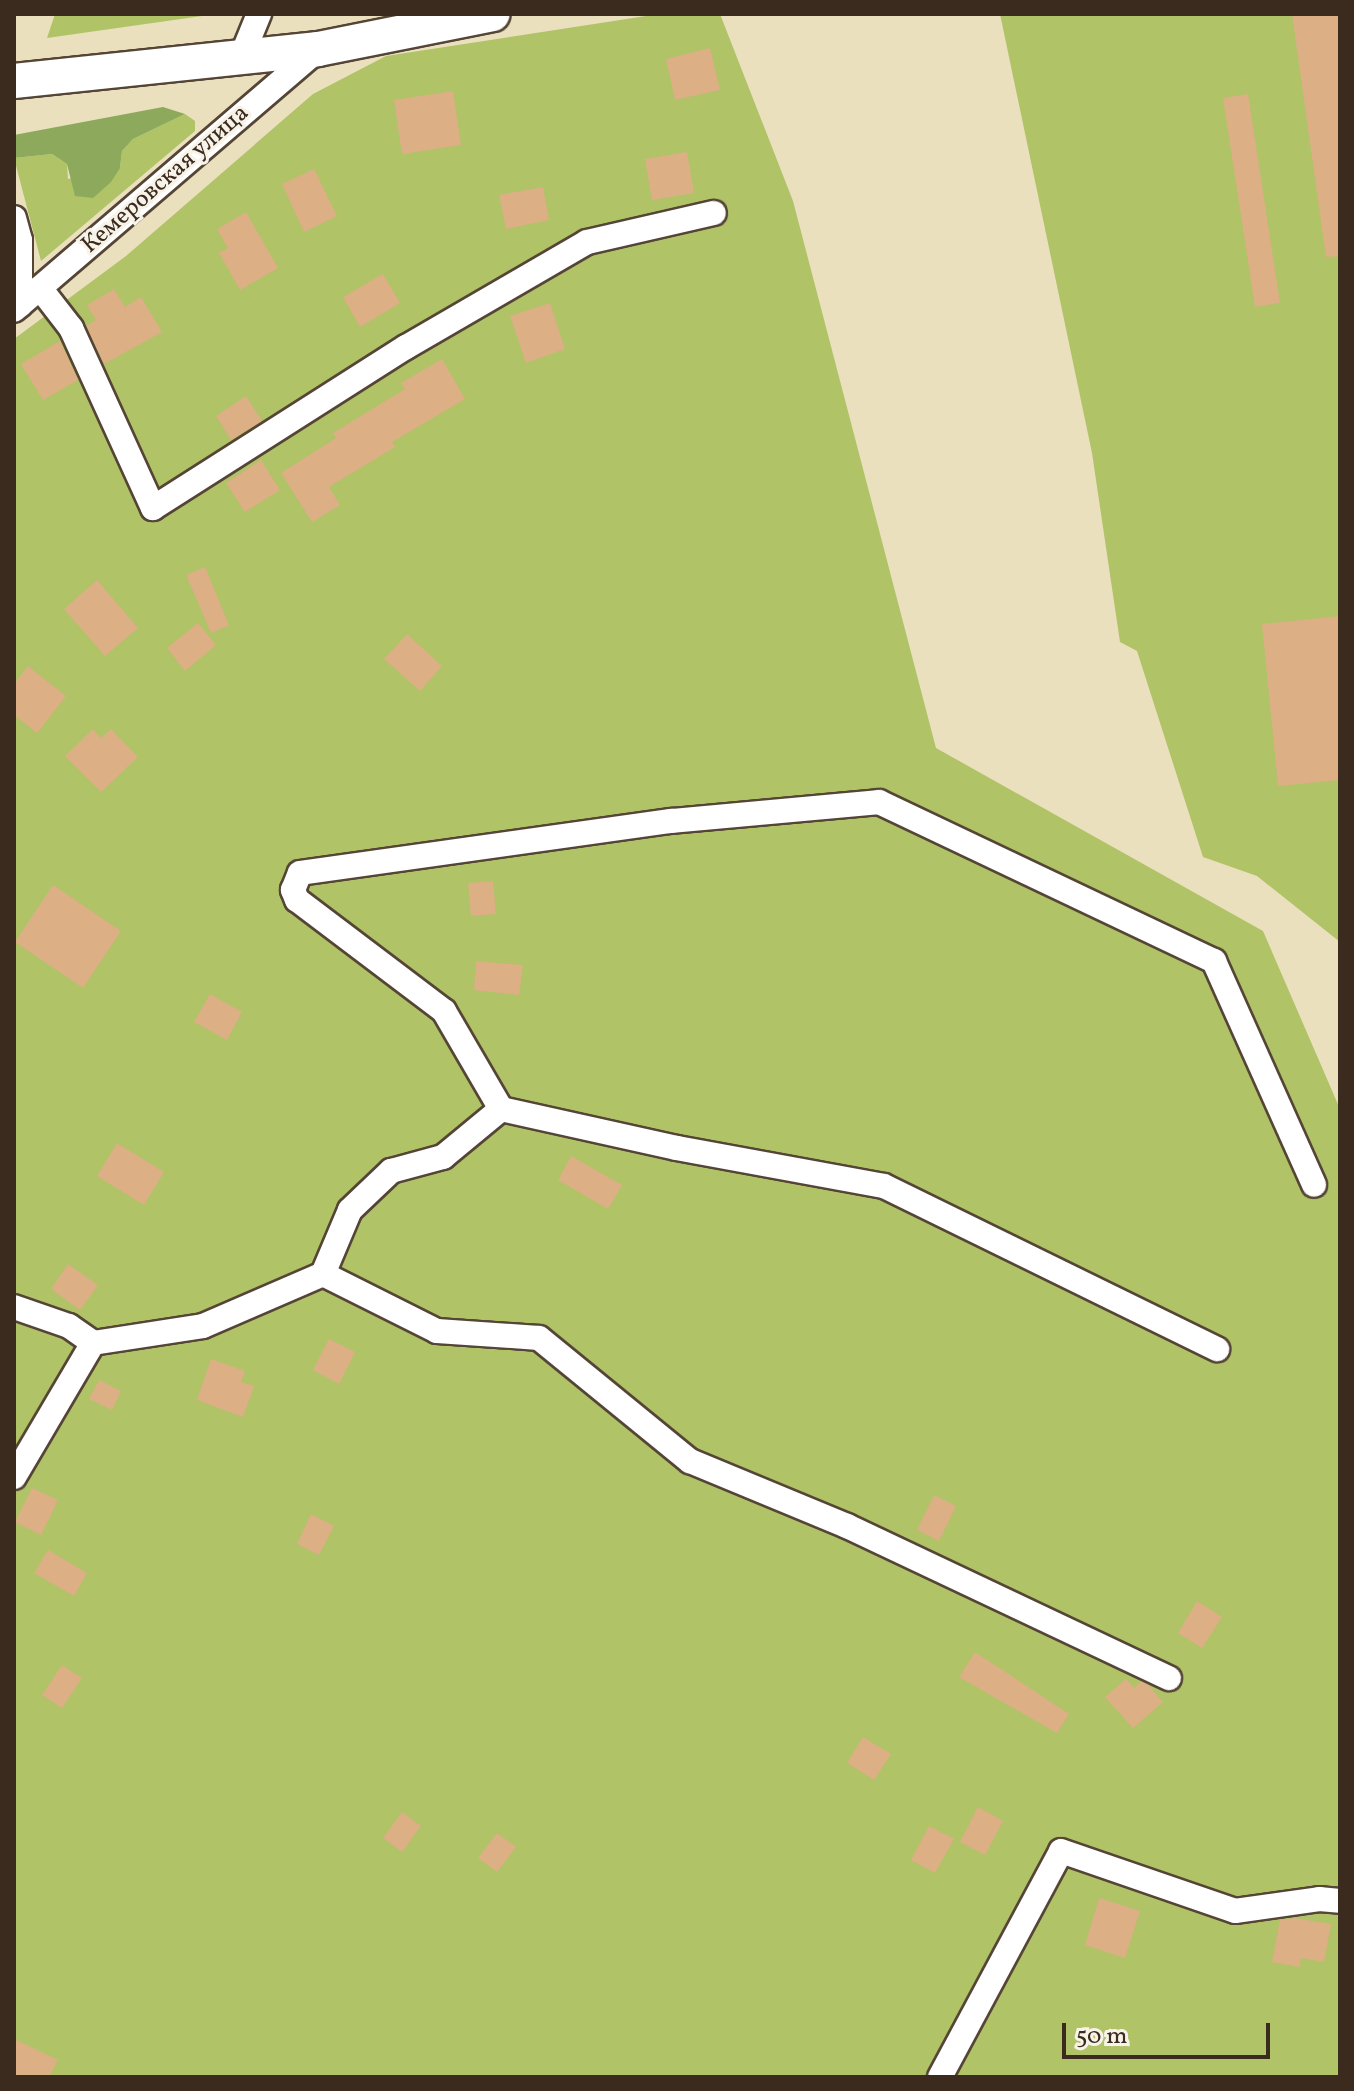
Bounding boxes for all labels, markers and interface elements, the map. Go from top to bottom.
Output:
street label: Кемеровская улица [76,99,256,261]
scale bar [1066,2007,1274,2057]
text: 50 m [1076,2020,1128,2054]

